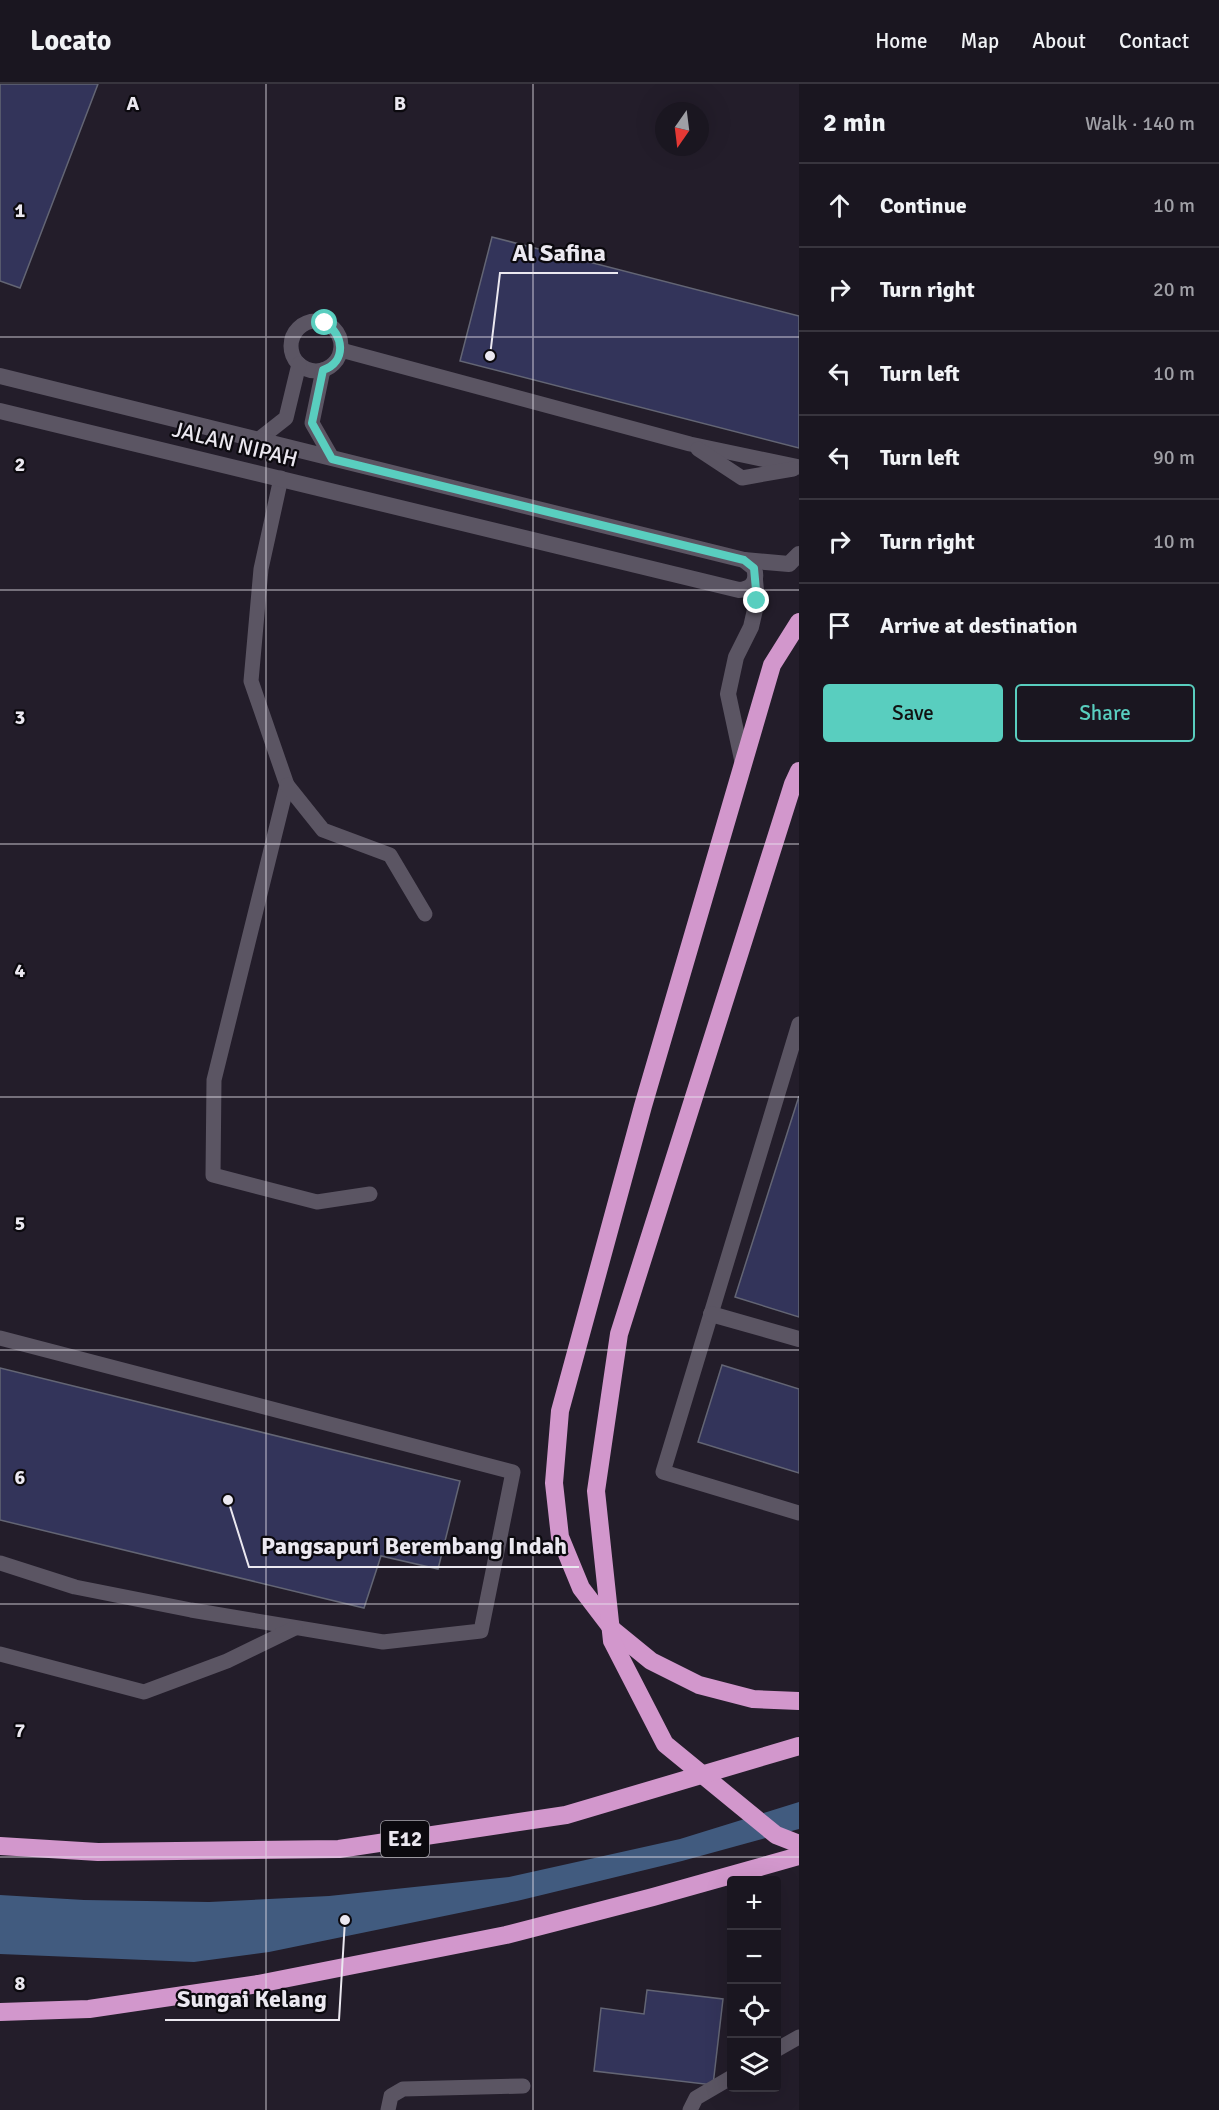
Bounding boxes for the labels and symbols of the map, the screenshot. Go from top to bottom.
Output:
text: A [127,91,140,116]
text: B [394,91,406,116]
north arrow [655,102,709,156]
text: 1 [15,198,26,223]
callout: Al Safina [500,231,618,273]
text: Al Safina [512,238,606,268]
route start [311,309,337,335]
street label: JALAN NIPAH [170,415,300,473]
text: 2 [15,452,25,477]
route end [743,587,769,613]
text: 3 [15,705,25,730]
text: 4 [15,958,26,983]
text: 5 [15,1211,25,1236]
text: 6 [15,1465,26,1490]
callout: Pangsapuri Berembang Indah [249,1525,579,1567]
text: Pangsapuri Berembang Indah [261,1531,567,1561]
text: 7 [15,1718,26,1743]
road number: E12 [381,1821,429,1857]
text: 8 [15,1971,26,1996]
callout: Sungai Kelang [165,1978,339,2020]
text: Sungai Kelang [177,1984,327,2014]

